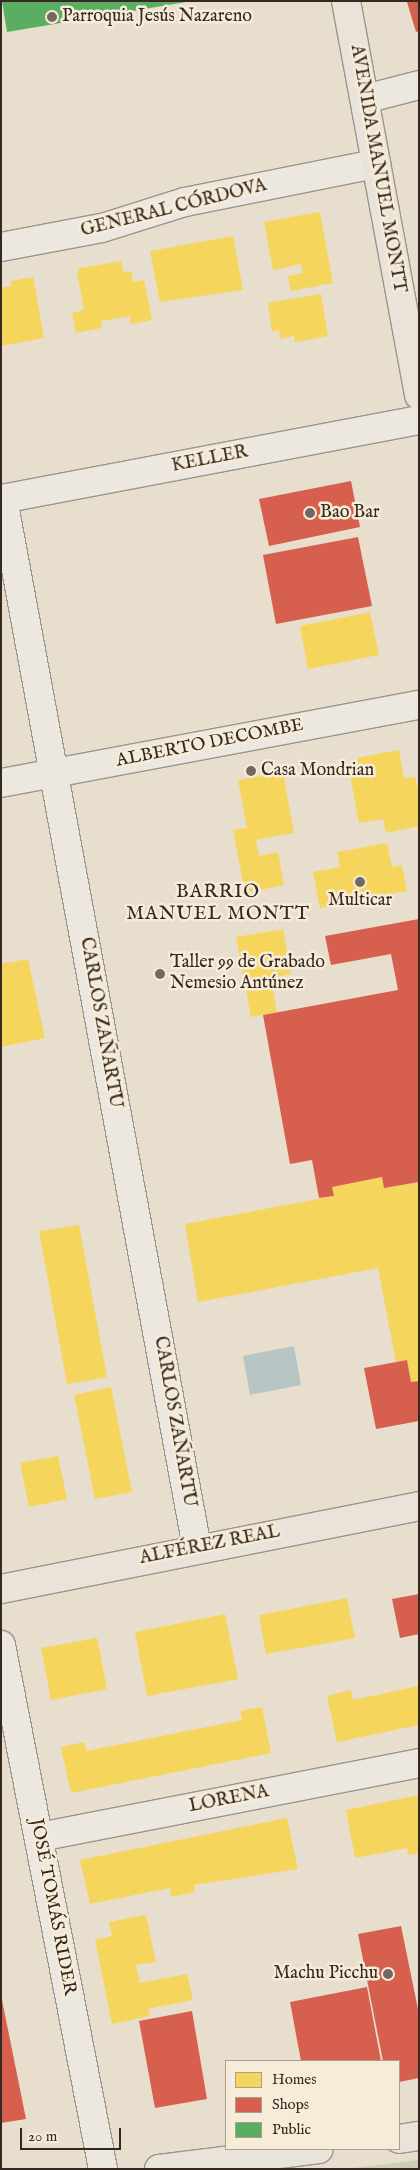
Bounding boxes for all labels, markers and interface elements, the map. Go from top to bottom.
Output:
place label: Parroquia Jesús Nazareno [62,6,252,28]
marker: Parroquia Jesús Nazareno [46,11,58,23]
street label: AVENIDA MANUEL MONTT [345,43,409,295]
street label: GENERAL CÓRDOVA [79,175,269,243]
street label: KELLER [170,442,250,478]
place label: Bao Bar [320,502,380,524]
marker: Bao Bar [304,507,316,519]
street label: ALBERTO DECOMBE [115,715,305,773]
place label: Casa Mondrian [261,760,374,782]
marker: Casa Mondrian [245,765,257,777]
marker: Multicar [354,876,366,888]
district label: BARRIO MANUEL MONTT [125,882,311,926]
place label: Multicar [328,890,392,912]
street label: CARLOS ZAÑARTU [74,936,126,1110]
place label: Taller 99 de Grabado Nemesio Antúnez [170,953,325,996]
marker: Taller 99 de Grabado Nemesio Antúnez [154,968,166,980]
street label: CARLOS ZAÑARTU [148,1335,200,1509]
street label: ALFÉREZ REAL [138,1522,282,1570]
street label: LORENA [187,1782,271,1818]
street label: JOSÉ TOMÁS RIDER [24,1817,80,1997]
place label: Machu Picchu [273,1963,378,1985]
marker: Machu Picchu [382,1968,394,1980]
legend [225,2060,400,2150]
text: Homes [272,2070,316,2089]
text: Shops [272,2095,309,2114]
scale bar [22,2118,124,2150]
text: Public [272,2120,311,2139]
text: 20 m [28,2127,57,2146]

